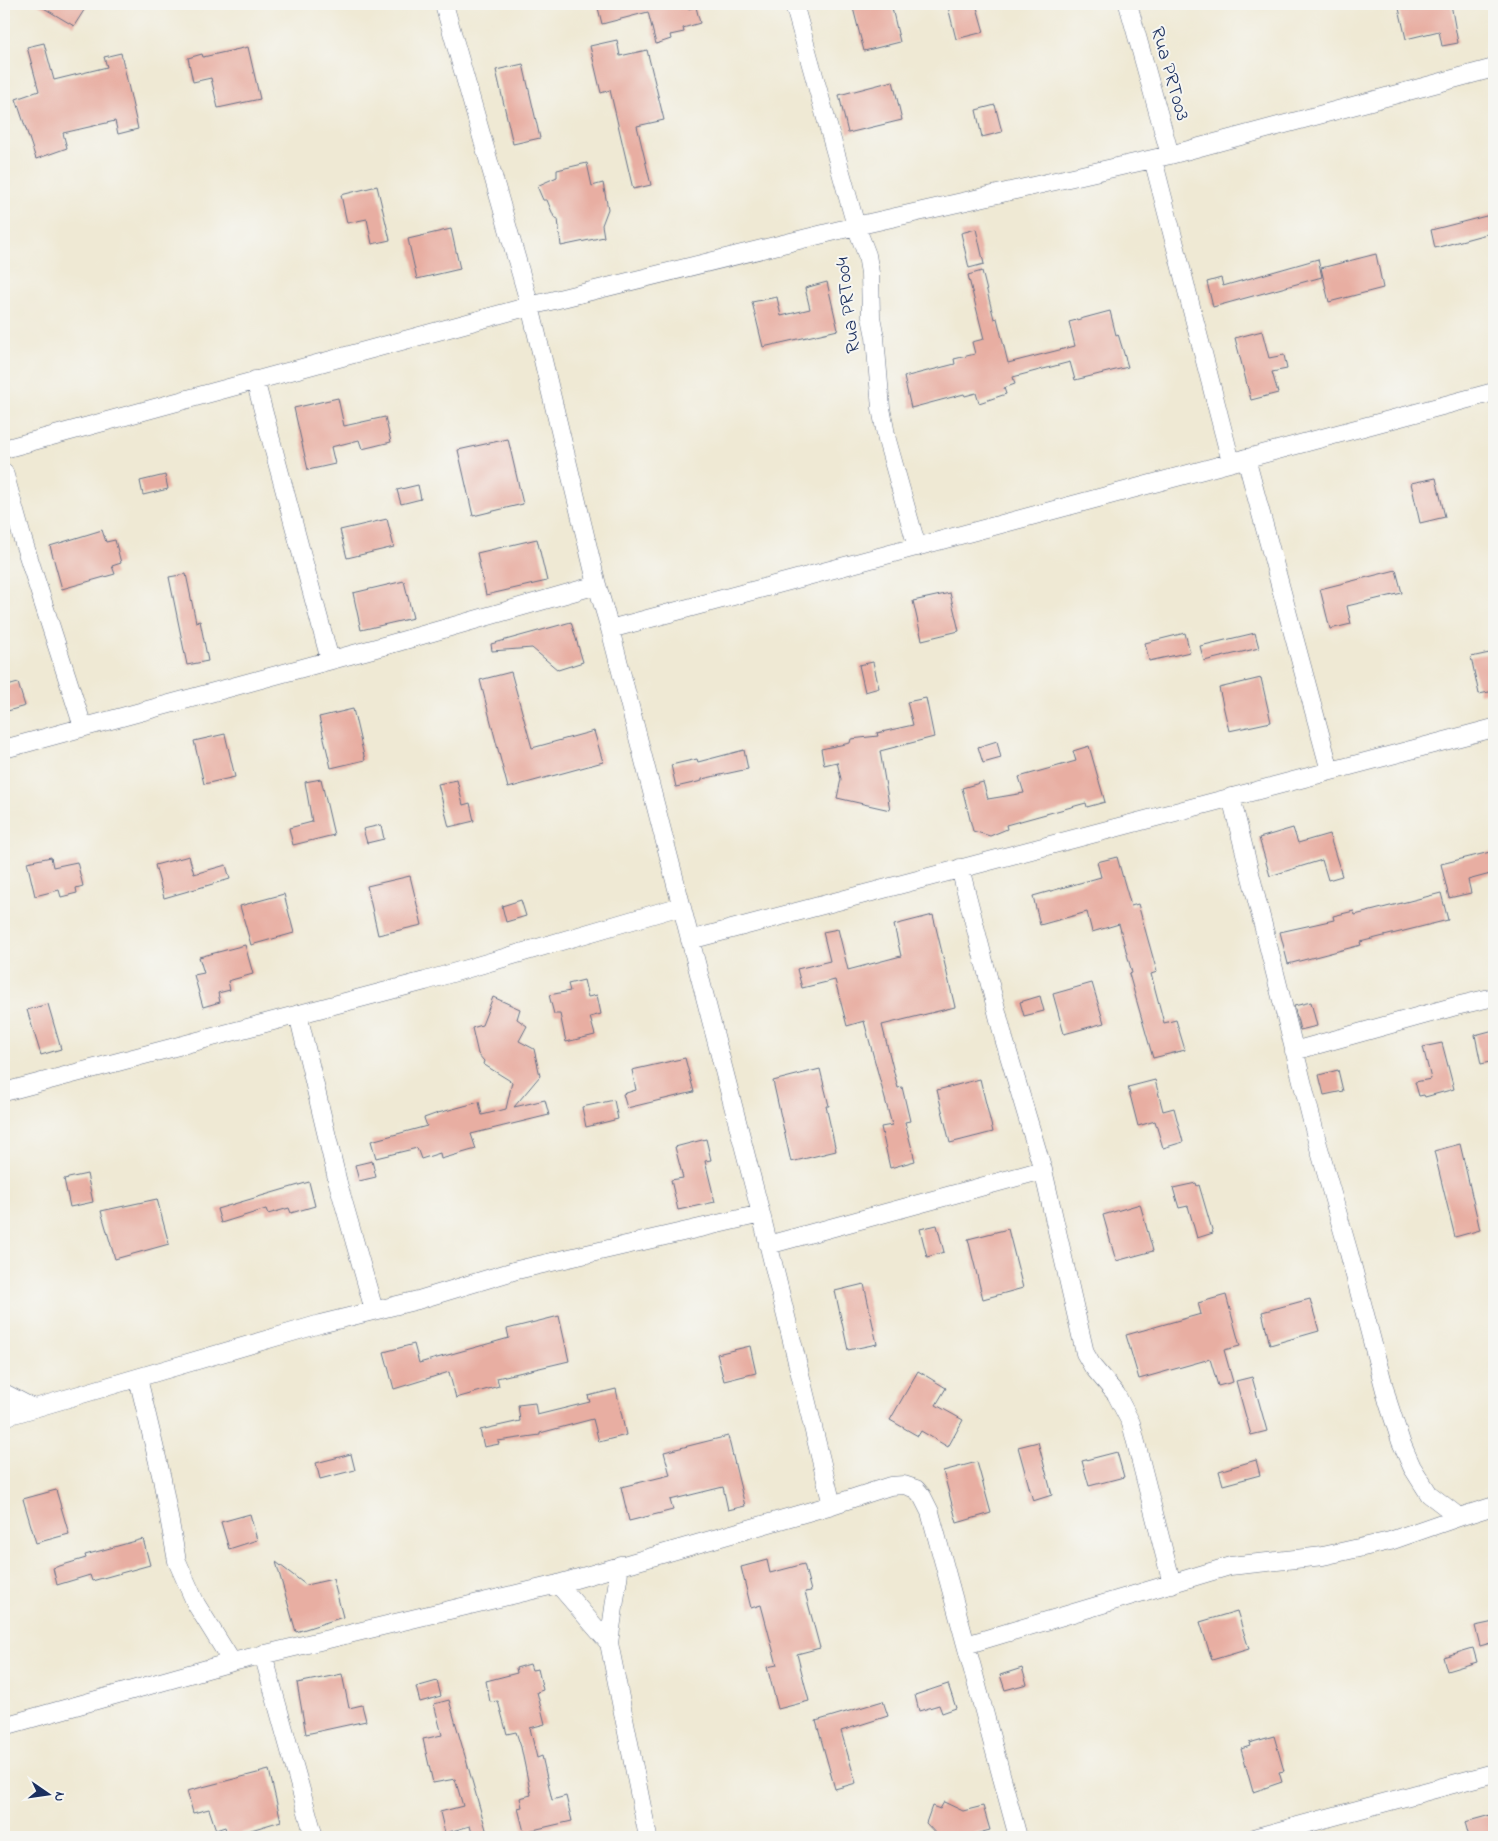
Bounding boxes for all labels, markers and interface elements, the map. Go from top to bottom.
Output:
street label: Rua PRT003 [1142,24,1196,124]
street label: Rua PRT004 [829,255,869,355]
north arrow [22,1768,72,1818]
text: N [48,1790,70,1804]

